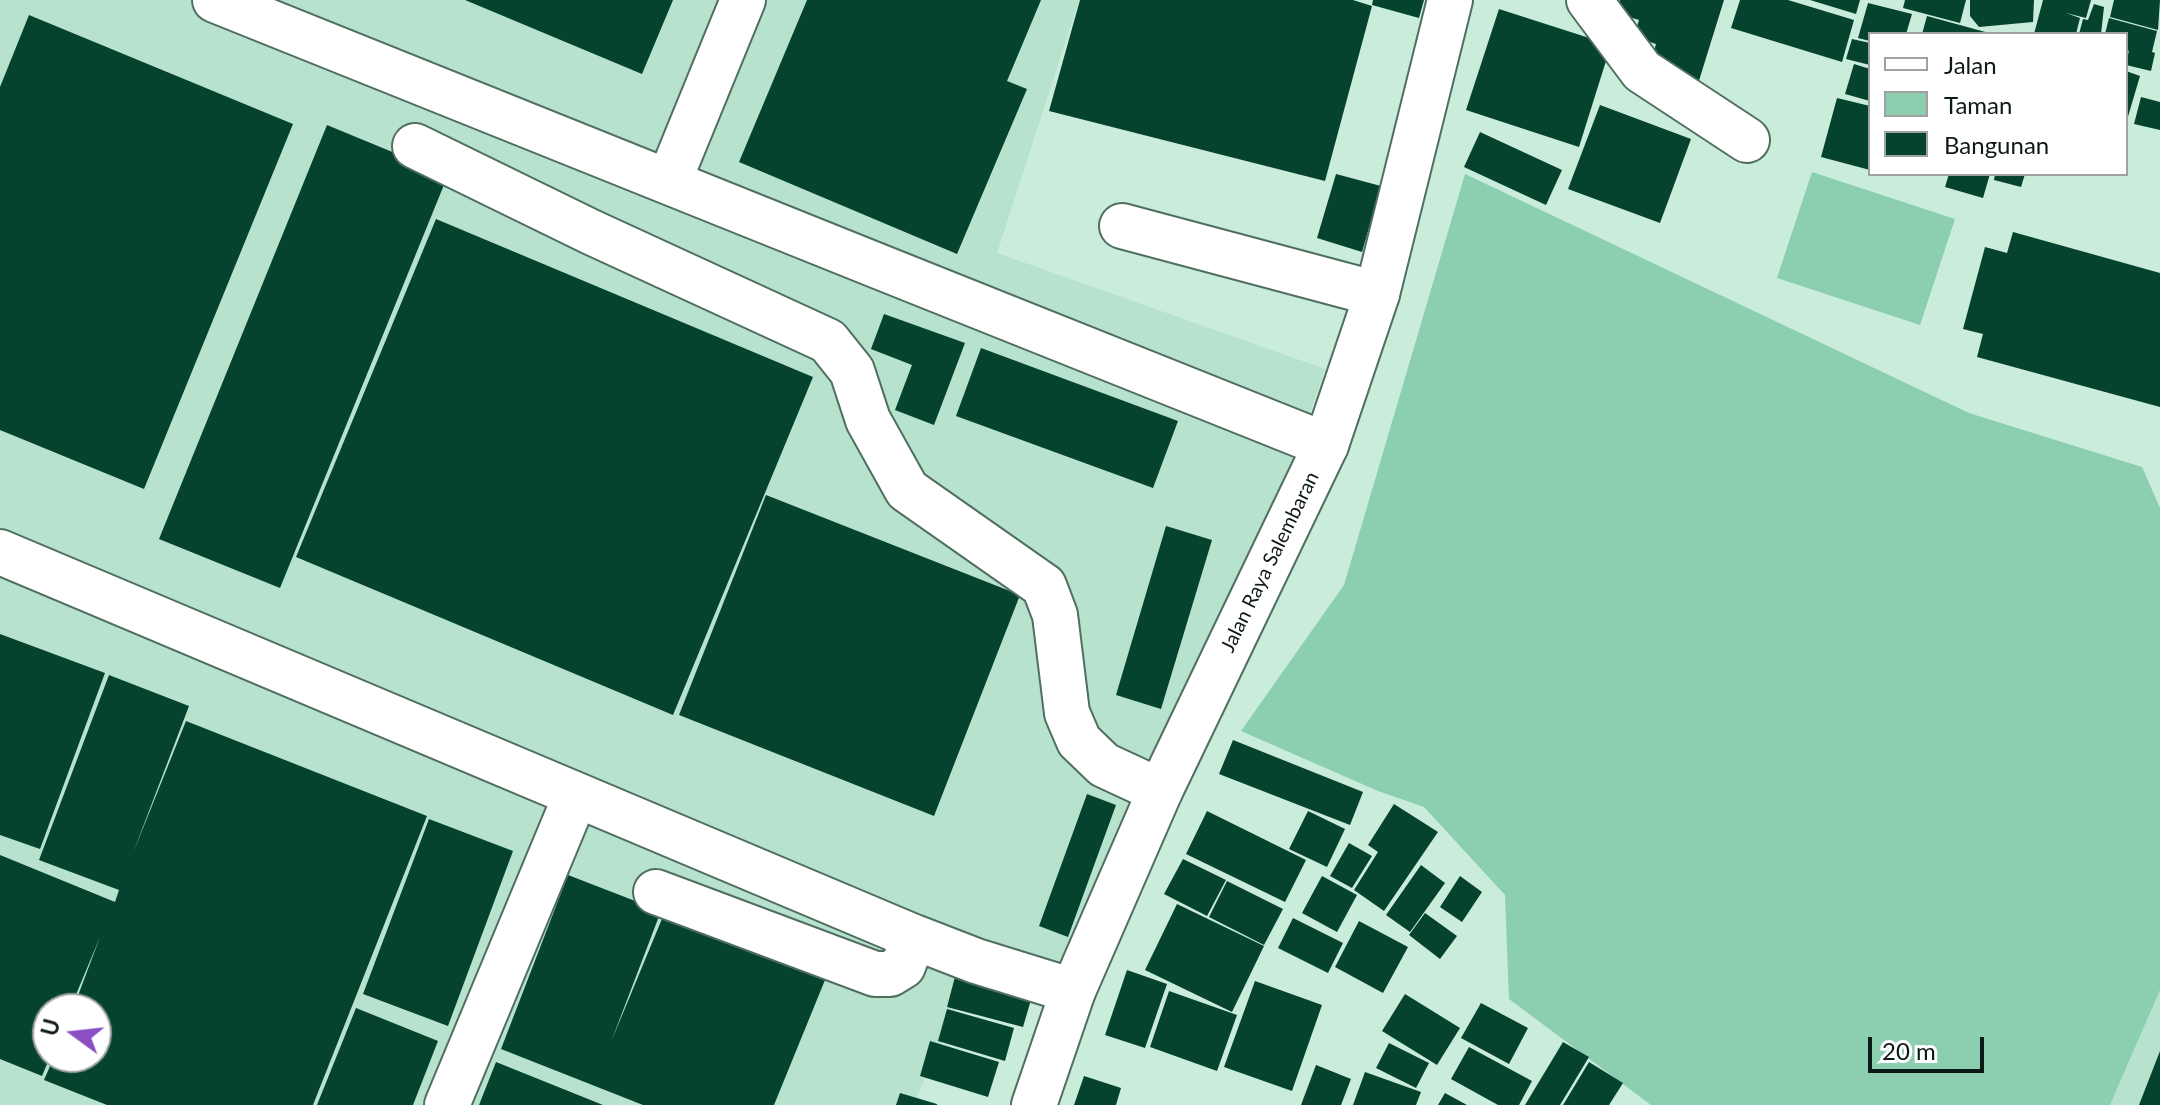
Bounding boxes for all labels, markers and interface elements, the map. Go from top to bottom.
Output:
legend [1868,32,2128,176]
text: Jalan [1944,50,1997,79]
text: Taman [1944,90,2012,119]
text: Bangunan [1944,130,2049,159]
street label: Jalan Raya Salembaran [1216,468,1324,656]
north arrow [32,993,112,1073]
text: U [35,1016,65,1039]
scale bar [1872,1021,1988,1071]
text: 20 m [1882,1036,1936,1065]

